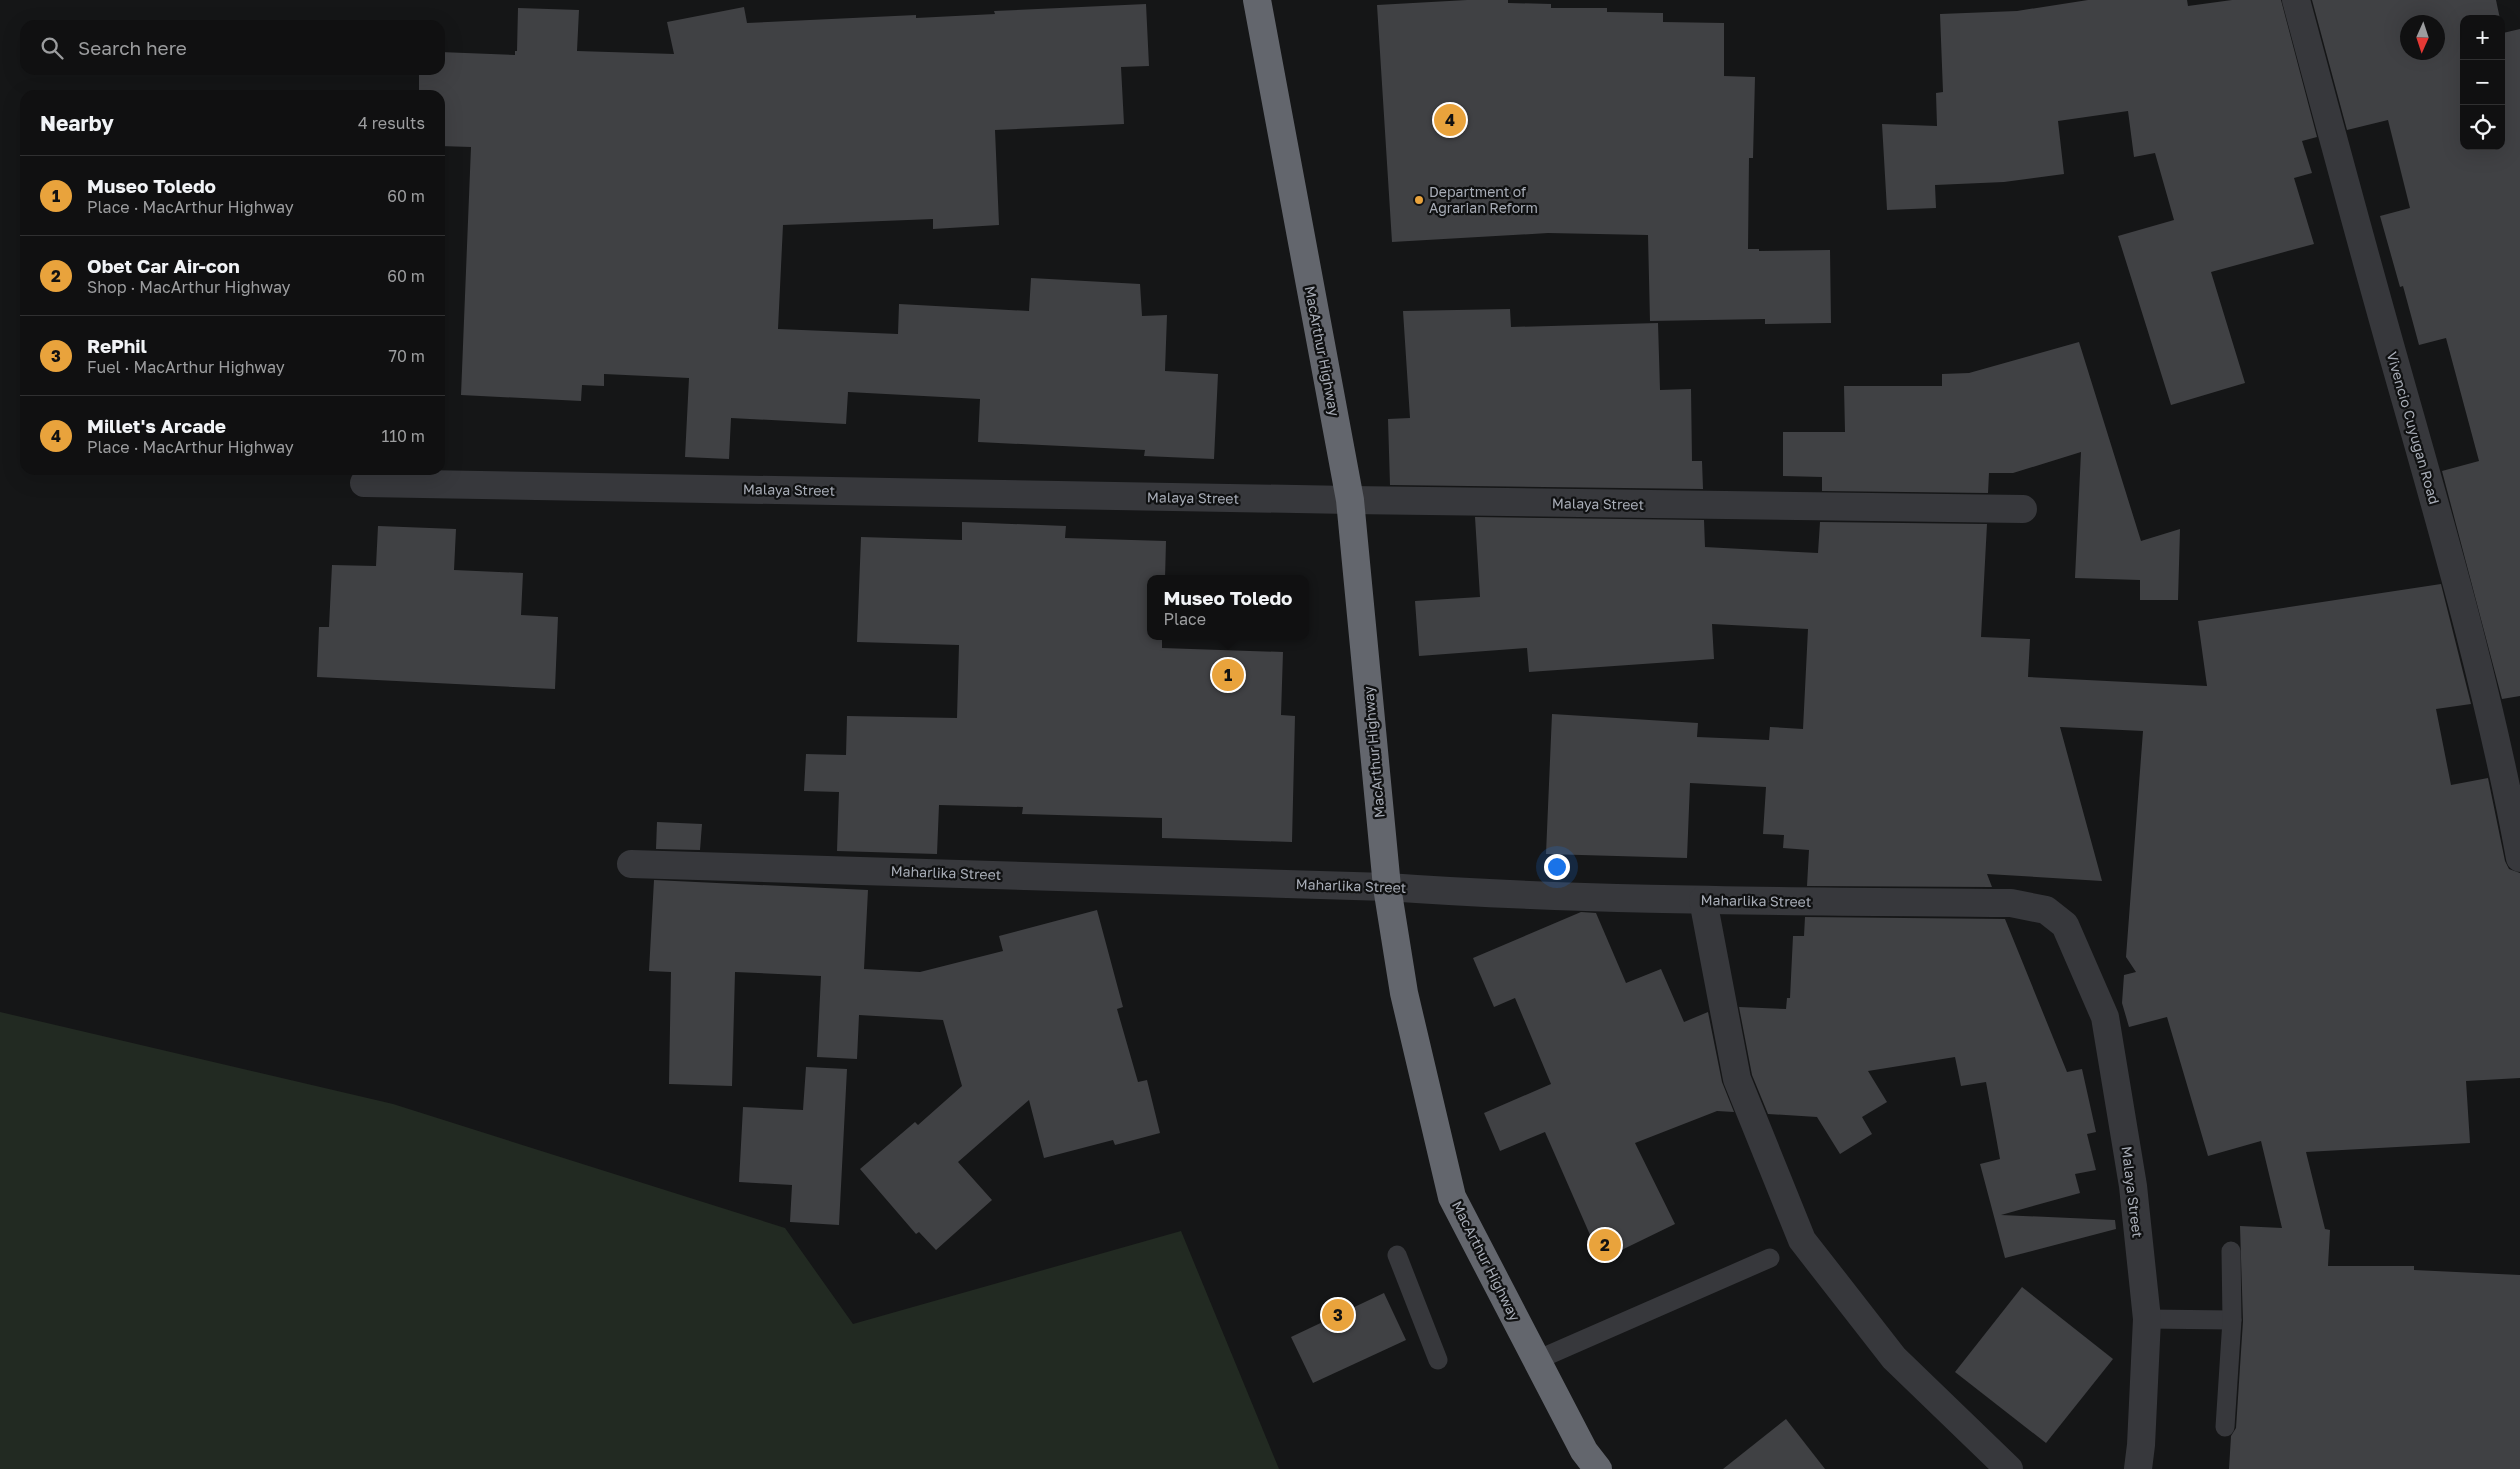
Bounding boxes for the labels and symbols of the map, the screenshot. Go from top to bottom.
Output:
north arrow [2400,15,2445,60]
pin: 4 [1434,101,1466,139]
place label: Department of Agrarian Reform [1429,183,1538,216]
marker: Department of Agrarian Reform [1413,194,1425,206]
street label: MacArthur Highway [1302,284,1343,418]
street label: Vivencio Cuyugan Road [2384,350,2443,506]
street label: Malaya Street [743,480,835,499]
street label: Malaya Street [1147,488,1239,507]
street label: Malaya Street [1552,494,1644,513]
pin: 1 [1212,656,1244,694]
street label: MacArthur Highway [1359,685,1388,819]
your location [1544,854,1570,880]
street label: Maharlika Street [890,862,1002,883]
street label: Maharlika Street [1295,875,1407,896]
street label: Maharlika Street [1700,891,1812,910]
street label: Malaya Street [2118,1145,2147,1239]
street label: MacArthur Highway [1449,1198,1524,1324]
pin: 2 [1589,1226,1621,1264]
pin: 3 [1322,1296,1354,1334]

